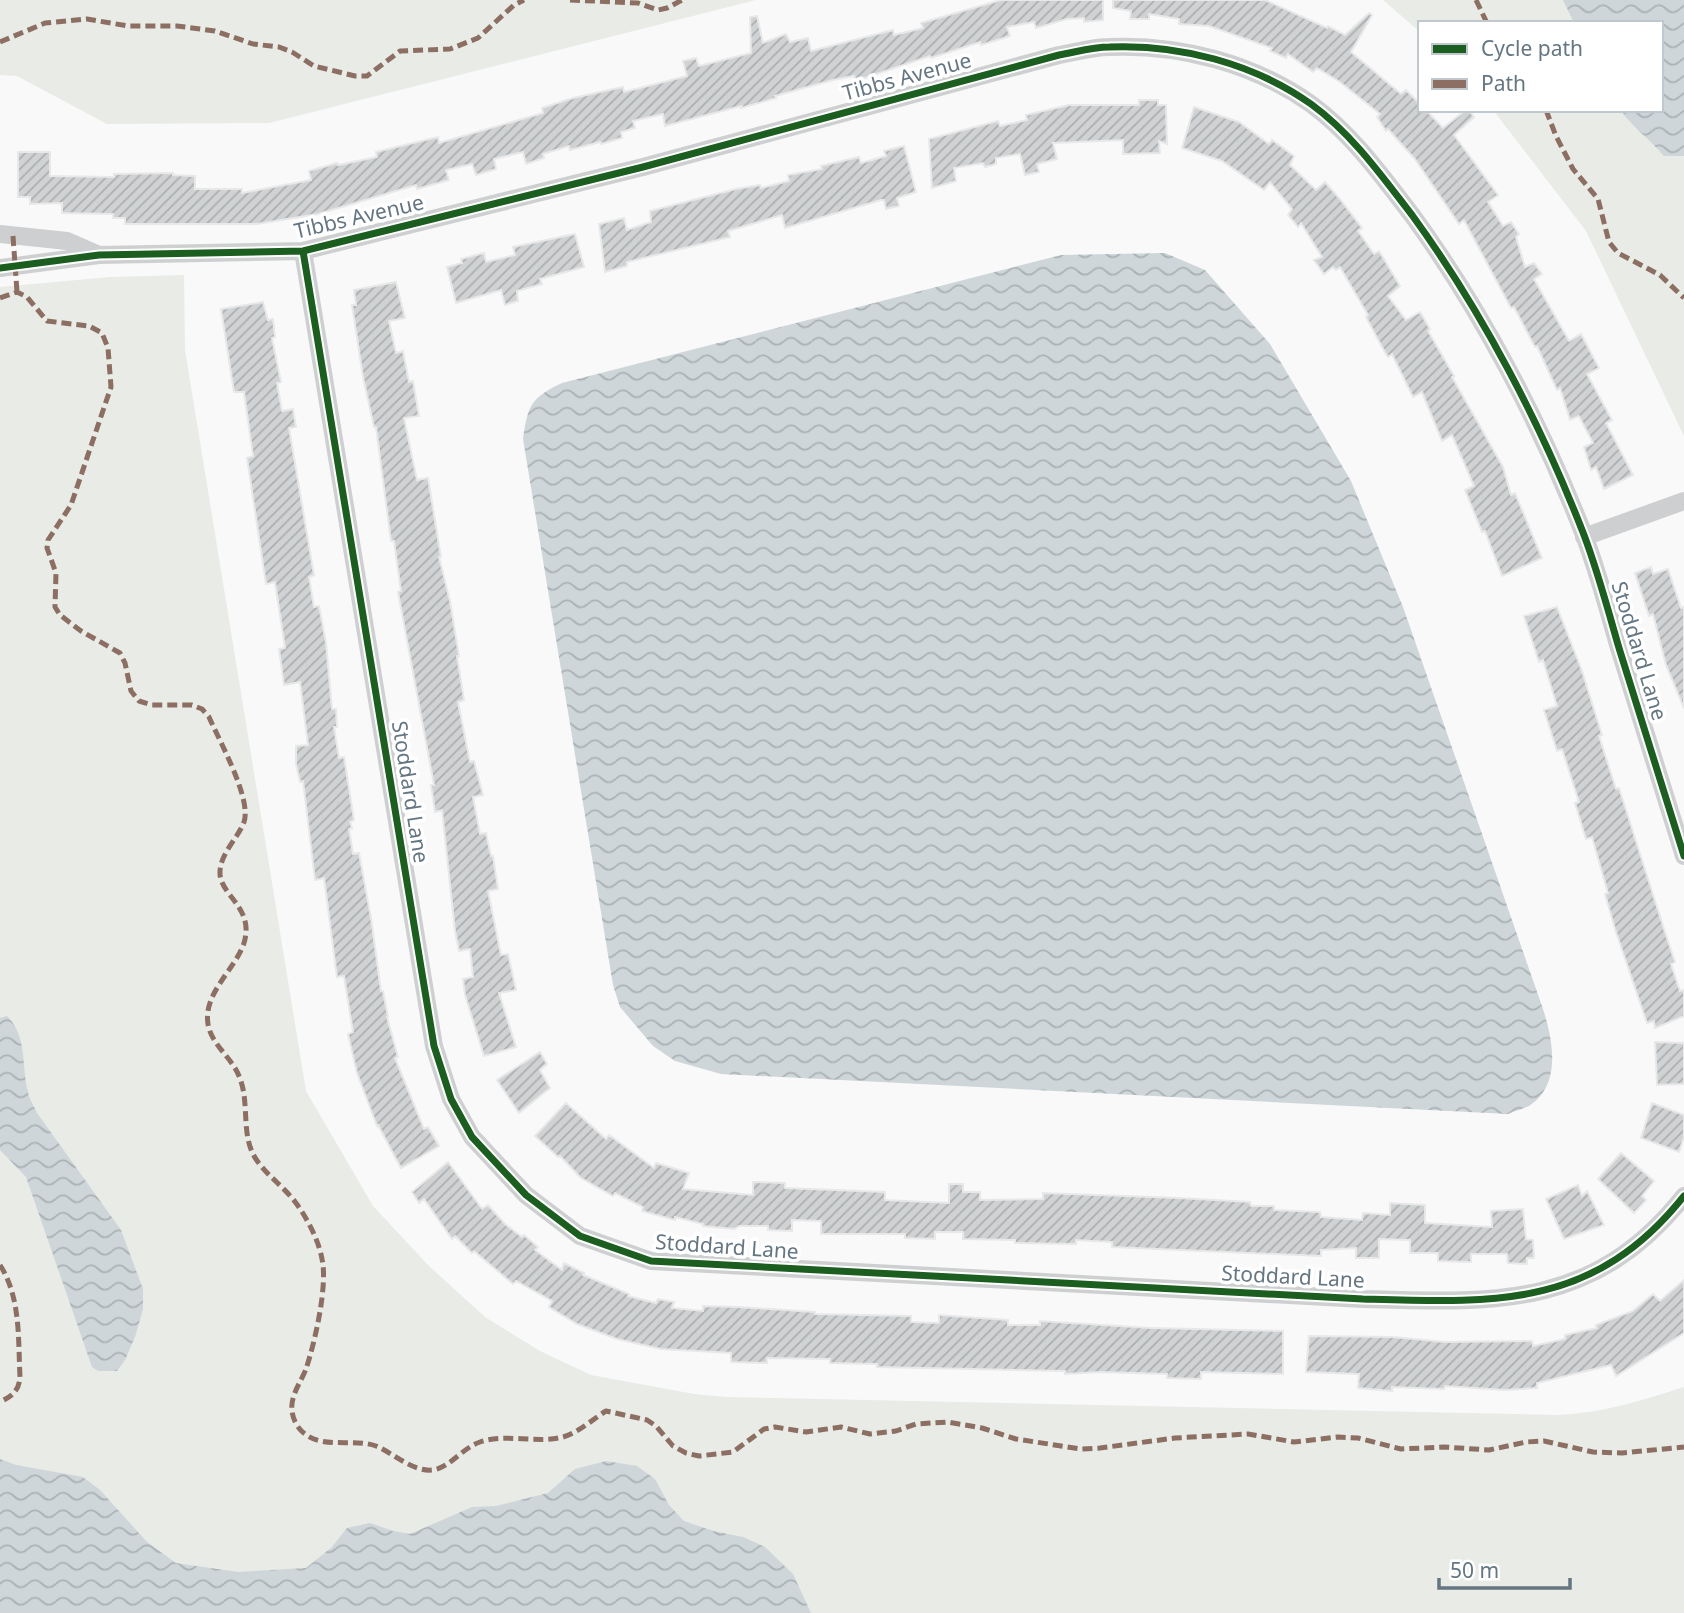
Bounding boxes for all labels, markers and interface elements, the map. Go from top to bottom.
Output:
legend [1418,21,1663,112]
text: Cycle path [1481,34,1583,62]
street label: Tibbs Avenue [839,45,974,107]
text: Path [1481,69,1526,97]
street label: Tibbs Avenue [291,188,426,245]
street label: Stoddard Lane [1606,578,1674,723]
street label: Stoddard Lane [386,719,436,865]
street label: Stoddard Lane [654,1227,800,1265]
street label: Stoddard Lane [1221,1258,1366,1294]
scale bar [1439,1546,1570,1590]
text: 50 m [1450,1556,1499,1584]

